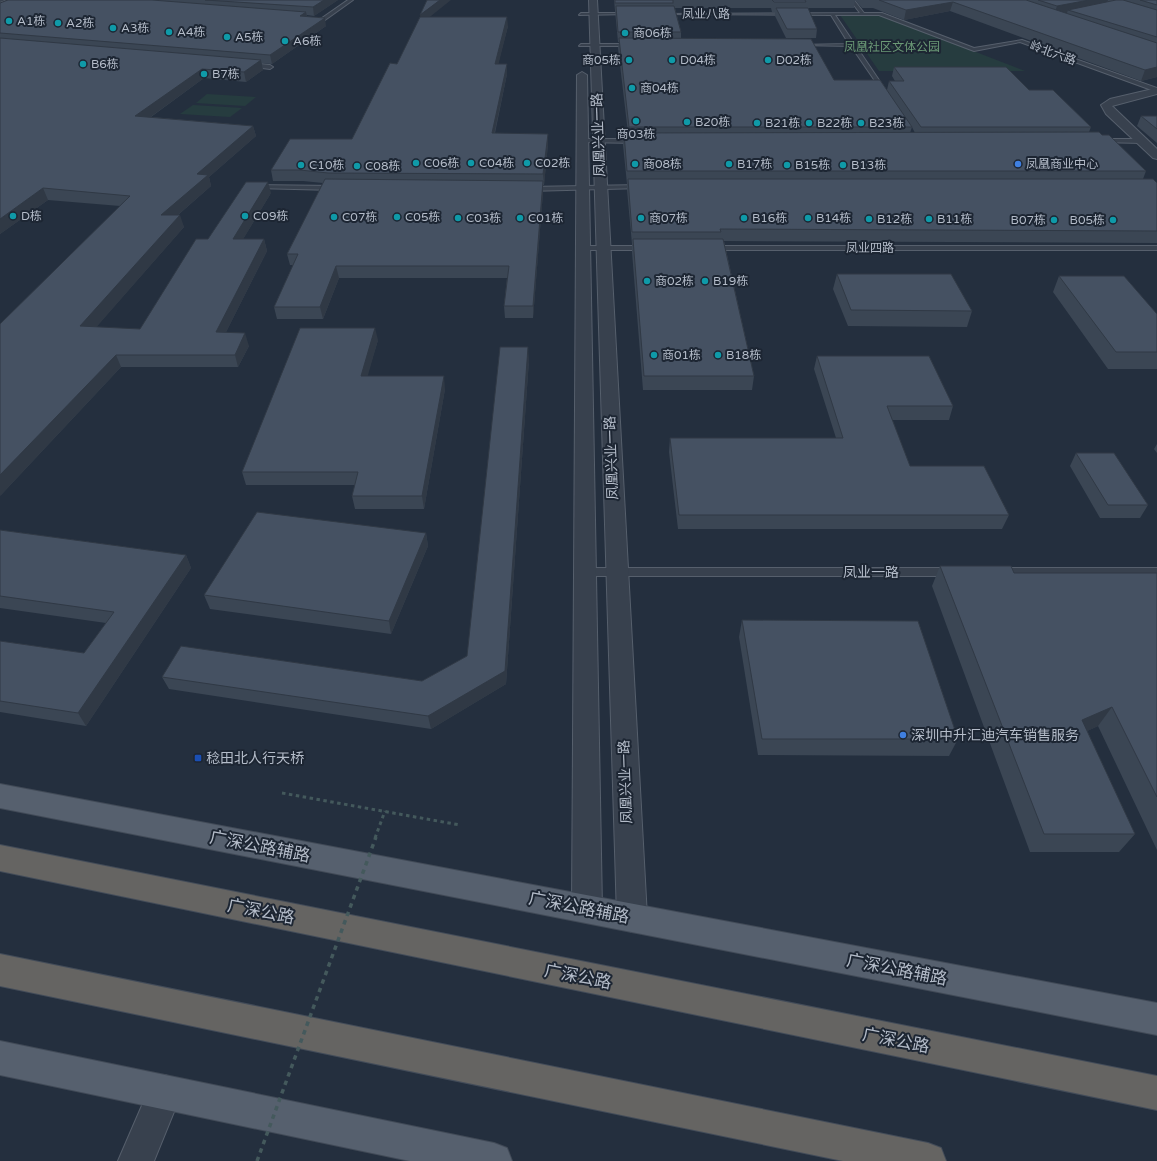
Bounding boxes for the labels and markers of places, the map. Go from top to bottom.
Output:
place label: A1栋 [17,14,46,28]
marker: A1栋 [4,16,14,26]
place label: A2栋 [66,16,95,30]
marker: A2栋 [53,18,63,28]
place label: A3栋 [121,21,150,35]
marker: A3栋 [108,23,118,33]
place label: A4栋 [177,25,206,39]
place label: 商06栋 [633,26,672,40]
marker: A4栋 [164,27,174,37]
marker: 商06栋 [620,28,630,38]
place label: A5栋 [235,30,264,44]
marker: A5栋 [222,32,232,42]
place label: A6栋 [293,34,322,48]
marker: A6栋 [280,36,290,46]
place label: 商05栋 [582,53,621,67]
place label: D04栋 [680,53,716,67]
place label: D02栋 [776,53,812,67]
marker: 商05栋 [624,55,634,65]
marker: D04栋 [667,55,677,65]
marker: D02栋 [763,55,773,65]
place label: B6栋 [91,57,119,71]
marker: B6栋 [78,59,88,69]
place label: B7栋 [212,67,240,81]
marker: B7栋 [199,69,209,79]
place label: 商04栋 [640,81,679,95]
marker: 商04栋 [627,83,637,93]
place label: B20栋 [695,115,730,129]
marker: 商03栋 [631,116,641,126]
place label: B21栋 [765,116,800,130]
place label: B22栋 [817,116,852,130]
place label: B23栋 [869,116,904,130]
marker: B20栋 [682,117,692,127]
marker: B21栋 [752,118,762,128]
marker: B22栋 [804,118,814,128]
marker: B23栋 [856,118,866,128]
place label: 商03栋 [616,127,656,141]
place label: C06栋 [424,156,459,170]
place label: C04栋 [479,156,514,170]
place label: C02栋 [535,156,570,170]
place label: 商08栋 [643,157,682,171]
place label: B17栋 [737,157,772,171]
place label: 凤凰商业中心 [1026,157,1098,171]
place label: C10栋 [309,158,344,172]
marker: C06栋 [411,158,421,168]
marker: C04栋 [466,158,476,168]
marker: C02栋 [522,158,532,168]
place label: B15栋 [795,158,830,172]
place label: B13栋 [851,158,886,172]
place label: C08栋 [365,159,400,173]
marker: 商08栋 [630,159,640,169]
marker: B17栋 [724,159,734,169]
marker: 凤凰商业中心 [1013,159,1023,169]
marker: C10栋 [296,160,306,170]
marker: B15栋 [782,160,792,170]
marker: B13栋 [838,160,848,170]
marker: C08栋 [352,161,362,171]
place label: D栋 [21,209,42,223]
place label: C09栋 [253,209,288,223]
place label: C07栋 [342,210,377,224]
place label: C05栋 [405,210,440,224]
marker: D栋 [8,211,18,221]
marker: C09栋 [240,211,250,221]
place label: C03栋 [466,211,501,225]
place label: C01栋 [528,211,563,225]
place label: 商07栋 [649,211,688,225]
place label: B16栋 [752,211,787,225]
place label: B14栋 [816,211,851,225]
marker: C07栋 [329,212,339,222]
marker: C05栋 [392,212,402,222]
place label: B12栋 [877,212,912,226]
place label: B11栋 [937,212,972,226]
marker: C03栋 [453,213,463,223]
marker: C01栋 [515,213,525,223]
marker: 商07栋 [636,213,646,223]
marker: B16栋 [739,213,749,223]
marker: B14栋 [803,213,813,223]
place label: B07栋 [1011,213,1046,227]
place label: B05栋 [1070,213,1105,227]
marker: B12栋 [864,214,874,224]
marker: B11栋 [924,214,934,224]
marker: B07栋 [1049,215,1059,225]
marker: B05栋 [1108,215,1118,225]
place label: 商02栋 [655,274,694,288]
place label: B19栋 [713,274,748,288]
marker: 商02栋 [642,276,652,286]
marker: B19栋 [700,276,710,286]
place label: 商01栋 [662,348,701,362]
place label: B18栋 [726,348,761,362]
marker: 商01栋 [649,350,659,360]
marker: B18栋 [713,350,723,360]
place label: 深圳中升汇迪汽车销售服务 [911,727,1079,744]
marker: 深圳中升汇迪汽车销售服务 [898,730,908,740]
place label: 稔田北人行天桥 [206,750,304,767]
marker: 稔田北人行天桥 [193,753,203,763]

